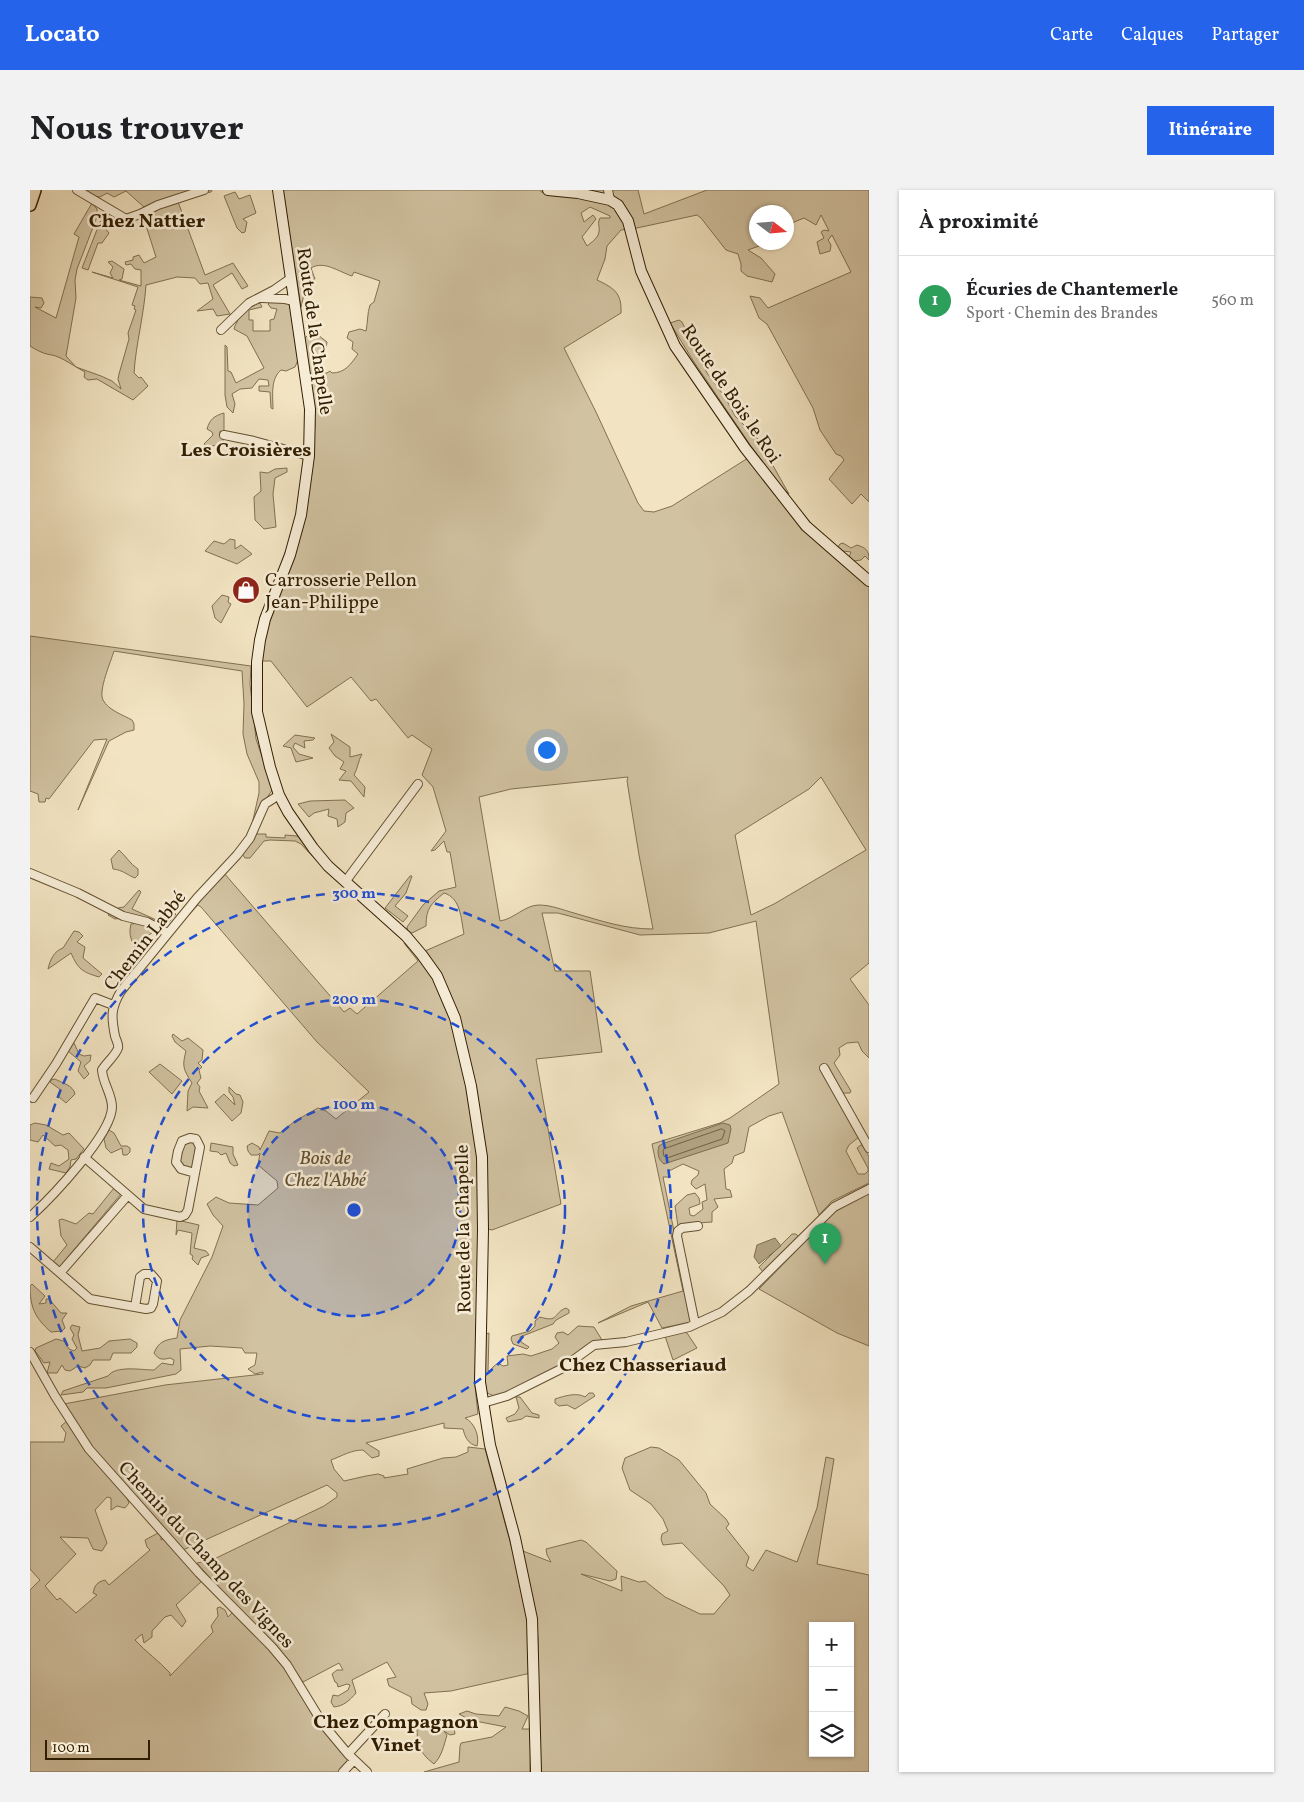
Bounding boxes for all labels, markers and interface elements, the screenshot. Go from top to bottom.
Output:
text: Locato [25,18,100,52]
text: Carte [1050,23,1093,48]
text: Calques [1121,23,1183,48]
text: Partager [1211,23,1279,48]
text: Nous trouver [30,106,244,154]
button: Itinéraire [1147,106,1274,155]
north arrow [749,205,794,250]
district label: Chez Nattier [89,208,206,236]
text: À proximité [919,208,1038,237]
street label: Route de la Chapelle [289,246,339,417]
text: Écuries de Chantemerle [966,277,1178,303]
text: 1 [932,290,938,312]
text: 560 m [1211,290,1254,312]
text: Sport · Chemin des Brandes [966,303,1158,325]
street label: Route de Bois le Roi [674,319,787,469]
district label: Les Croisières [180,437,312,465]
place label: Carrosserie Pellon Jean-Philippe [265,568,417,616]
shop icon: Carrosserie Pellon Jean-Philippe [231,575,261,605]
your location [534,737,560,763]
text: 300 m [332,884,376,905]
street label: Chemin Labbé [98,886,193,997]
text: 200 m [332,990,376,1011]
text: 100 m [333,1095,376,1116]
street label: Route de la Chapelle [450,1144,478,1314]
park label: Bois de Chez l'Abbé [284,1146,367,1194]
centre of rings [345,1201,363,1219]
pin: 1 [809,1223,841,1264]
district label: Chez Chasseriaud [559,1352,727,1380]
street label: Chemin du Champ des Vignes [112,1456,299,1655]
map controls [809,1622,854,1757]
button: + [809,1622,854,1667]
button: − [809,1667,854,1712]
district label: Chez Compagnon Vinet [313,1709,479,1760]
button: layers [809,1712,854,1757]
scale bar [45,1737,150,1760]
text: 100 m [52,1739,90,1758]

